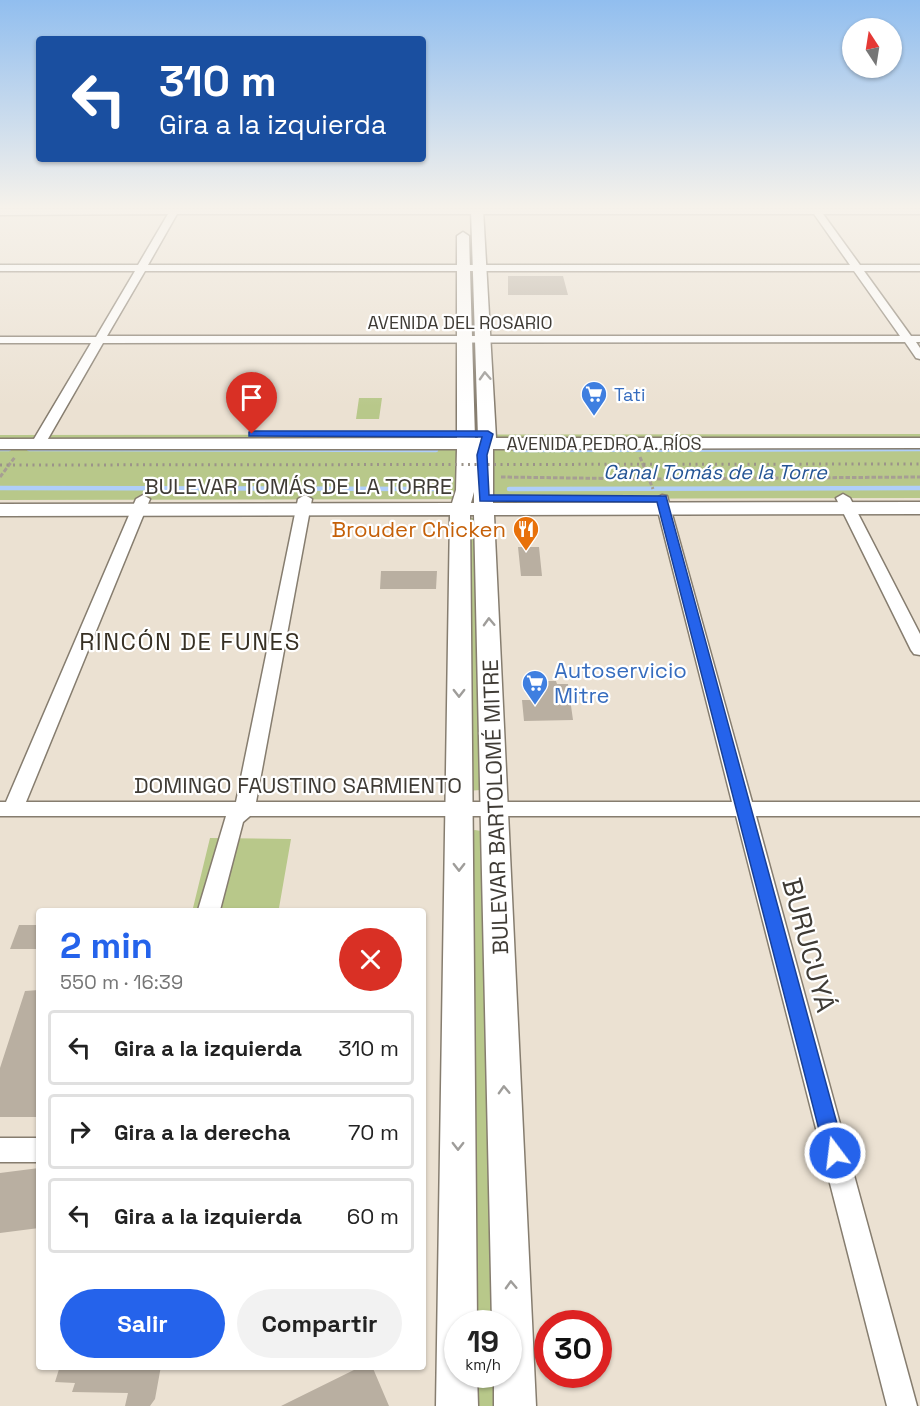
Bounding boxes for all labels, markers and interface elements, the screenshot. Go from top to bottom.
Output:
north arrow [842,18,902,78]
map controls [842,18,902,78]
text: 310 m [159,55,277,108]
icon: left [60,60,138,138]
text: Gira a la izquierda [159,107,386,142]
street label: AVENIDA DEL ROSARIO [367,311,553,334]
one-way arrow [479,371,492,380]
pin [226,372,277,434]
supermarket icon: Tati [579,379,609,417]
icon: arrive [235,381,268,414]
place label: Tati [614,383,645,406]
street label: AVENIDA PEDRO A. RÍOS [507,432,701,455]
water label: Canal Tomás de la Torre [603,459,828,485]
street label: BULEVAR TOMÁS DE LA TORRE [144,472,452,500]
restaurant icon: Brouder Chicken [511,514,541,552]
place label: Brouder Chicken [331,515,506,543]
one-way arrow [482,617,495,626]
district label: RINCÓN DE FUNES [79,626,301,657]
place label: Autoservicio Mitre [554,656,687,709]
street label: BULEVAR BARTOLOMÉ MITRE [476,659,514,955]
supermarket icon: Autoservicio Mitre [520,668,550,706]
one-way arrow [453,689,466,698]
street label: DOMINGO FAUSTINO SARMIENTO [134,771,462,799]
one-way arrow [453,863,465,872]
street label: BURUCUYÁ [774,874,844,1016]
text: 2 min [60,923,153,969]
button: close [339,928,402,991]
text: 550 m · 16:39 [60,969,183,995]
icon: left [63,1031,96,1064]
text: Gira a la izquierda [114,1034,302,1062]
text: 310 m [338,1034,399,1062]
one-way arrow [498,1085,510,1094]
icon: right [63,1115,96,1148]
text: Gira a la derecha [114,1118,291,1146]
text: 70 m [348,1118,399,1146]
position arrow [803,1121,867,1185]
one-way arrow [452,1142,464,1151]
icon: left [63,1199,96,1232]
text: Gira a la izquierda [114,1202,302,1230]
text: 60 m [347,1202,399,1230]
one-way arrow [504,1280,517,1289]
button: Salir [60,1289,225,1358]
button: Compartir [237,1289,402,1358]
speed limit sign: 30 [534,1310,612,1388]
text: 19 [467,1322,499,1361]
text: km/h [465,1355,501,1374]

